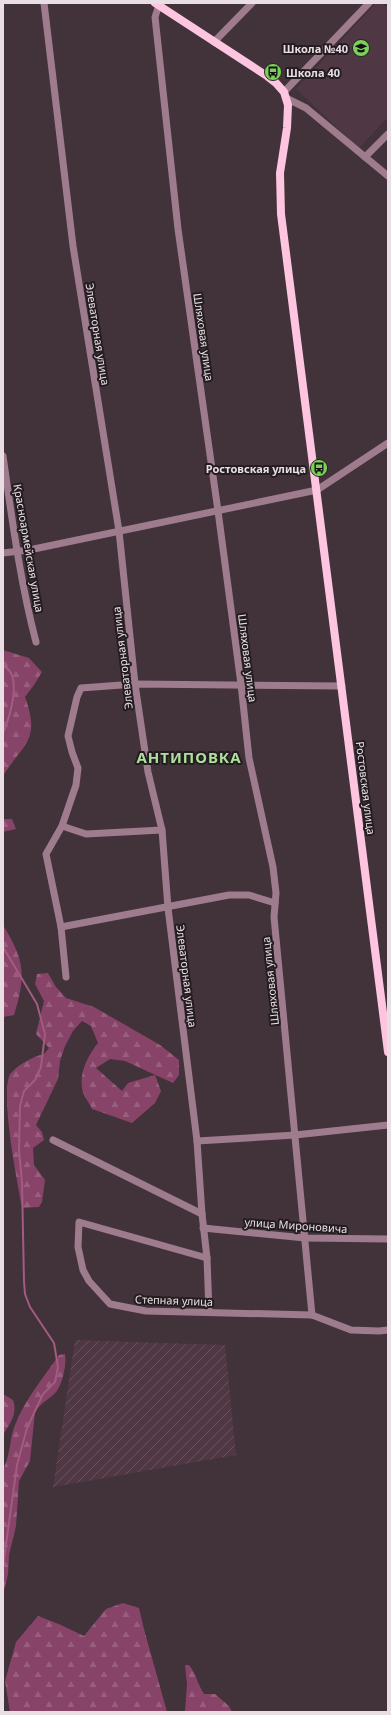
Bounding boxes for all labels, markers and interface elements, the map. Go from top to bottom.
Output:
school or university icon: Школа №40 [351,38,371,58]
place label: Школа №40 [283,41,348,56]
bus stop icon: Школа 40 [263,62,283,82]
place label: Школа 40 [286,65,340,80]
street label: Элеваторная улица [83,282,113,386]
street label: Шляховая улица [190,292,218,382]
bus stop icon: Ростовская улица [309,458,329,478]
place label: Ростовская улица [206,461,306,476]
street label: Красноармейская улица [10,483,48,613]
street label: Элеваторная улица [108,606,136,710]
street label: Шляховая улица [235,613,261,703]
street label: Ростовская улица [353,741,379,835]
district label: АНТИПОВКА [136,747,242,767]
street label: Элеваторная улица [173,924,201,1028]
street label: Шляховая улица [258,936,282,1026]
street label: улица Мироновича [244,1214,348,1236]
street label: Степная улица [135,1291,213,1309]

